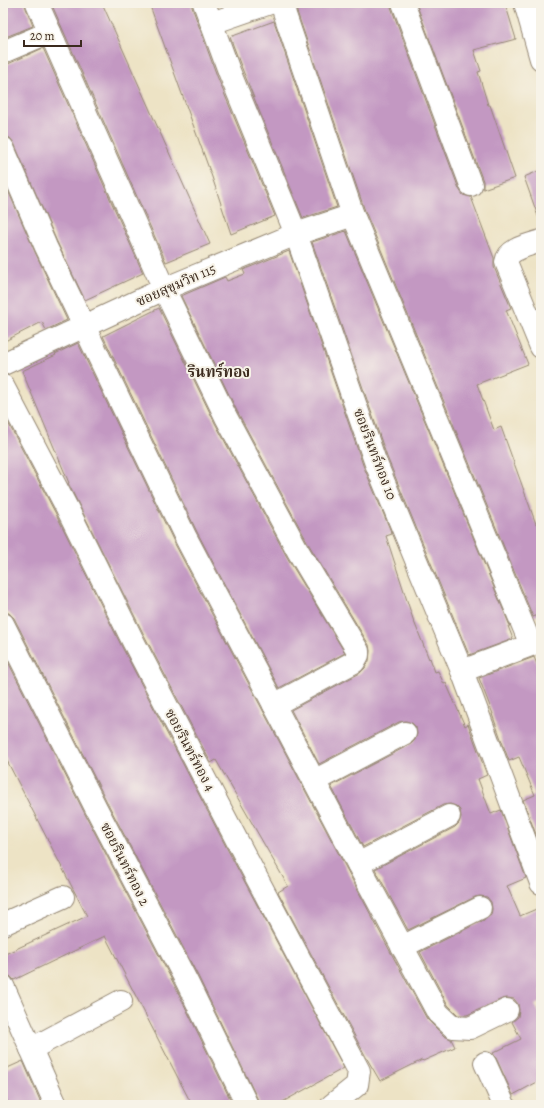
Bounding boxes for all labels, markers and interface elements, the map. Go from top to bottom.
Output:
scale bar [24,22,81,48]
text: 20 m [30,28,54,44]
street label: ซอยสุขุมวิท 115 [133,259,219,311]
district label: รินทร์ทอง [187,362,250,382]
street label: ซอยรินทร์ทอง 10 [349,406,401,502]
street label: ซอยรินทร์ทอง 4 [160,706,220,794]
street label: ซอยรินทร์ทอง 2 [96,819,154,909]

